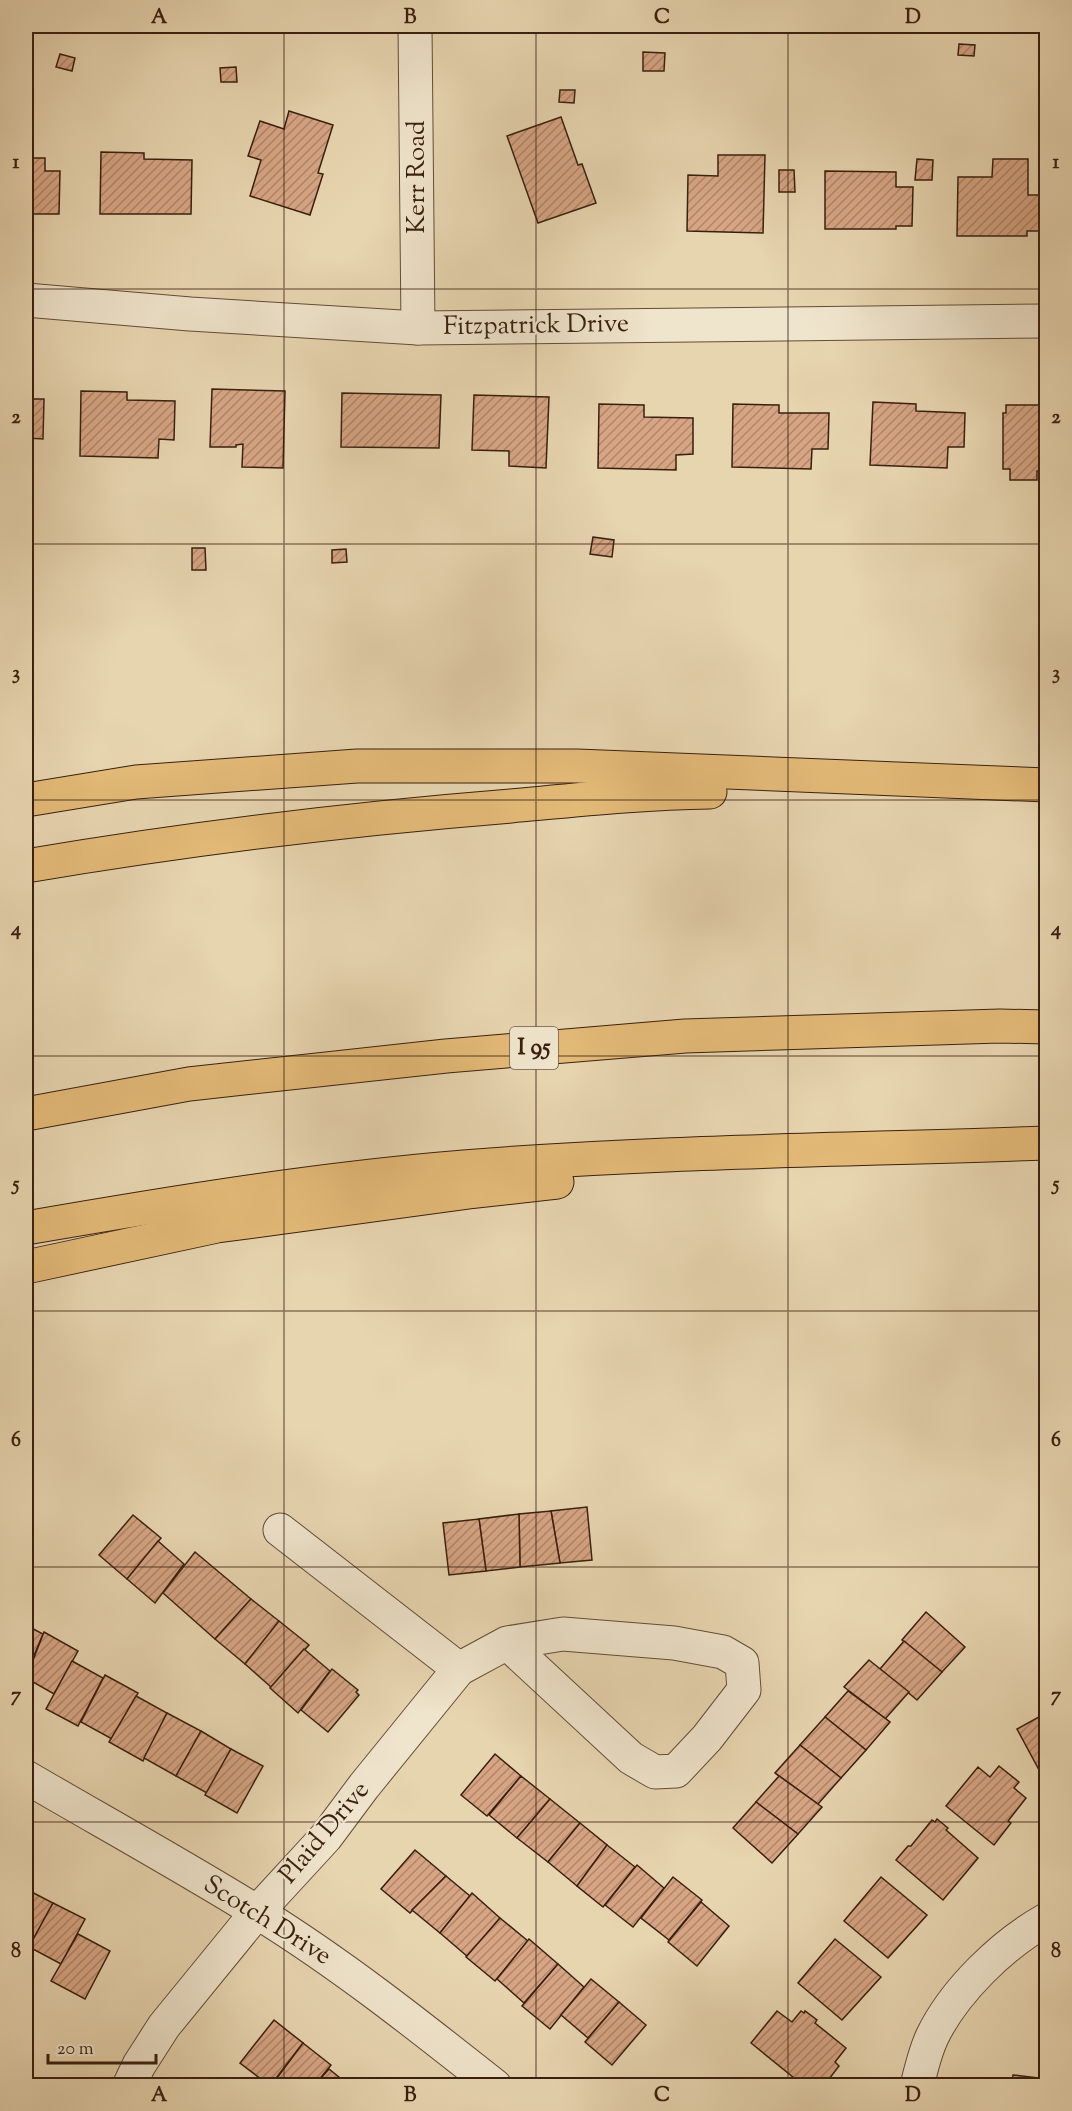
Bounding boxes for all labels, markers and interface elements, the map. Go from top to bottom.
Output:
text: A [151,4,168,33]
text: B [404,4,417,33]
text: C [654,4,670,33]
text: D [905,4,921,33]
street label: Kerr Road [399,120,436,234]
text: 1 [13,149,20,178]
text: 1 [1053,149,1060,178]
street label: Fitzpatrick Drive [443,306,629,346]
text: 2 [11,404,21,433]
text: 2 [1051,404,1061,433]
text: 3 [12,660,20,689]
text: 3 [1052,660,1060,689]
text: 4 [10,916,21,945]
text: 4 [1050,916,1061,945]
road number: I 95 [510,1027,558,1069]
text: 5 [11,1171,20,1200]
text: 5 [1051,1171,1060,1200]
text: 6 [11,1427,21,1456]
text: 6 [1051,1427,1061,1456]
text: 7 [11,1682,22,1711]
text: 7 [1051,1682,1062,1711]
street label: Plaid Drive [271,1774,379,1892]
street label: Scotch Drive [196,1867,338,1975]
text: 8 [11,1938,21,1967]
text: 8 [1051,1938,1061,1967]
scale bar [48,2027,156,2065]
text: 20 m [57,2037,94,2063]
text: A [151,2082,168,2111]
text: B [404,2082,417,2111]
text: C [654,2082,670,2111]
text: D [905,2082,921,2111]

